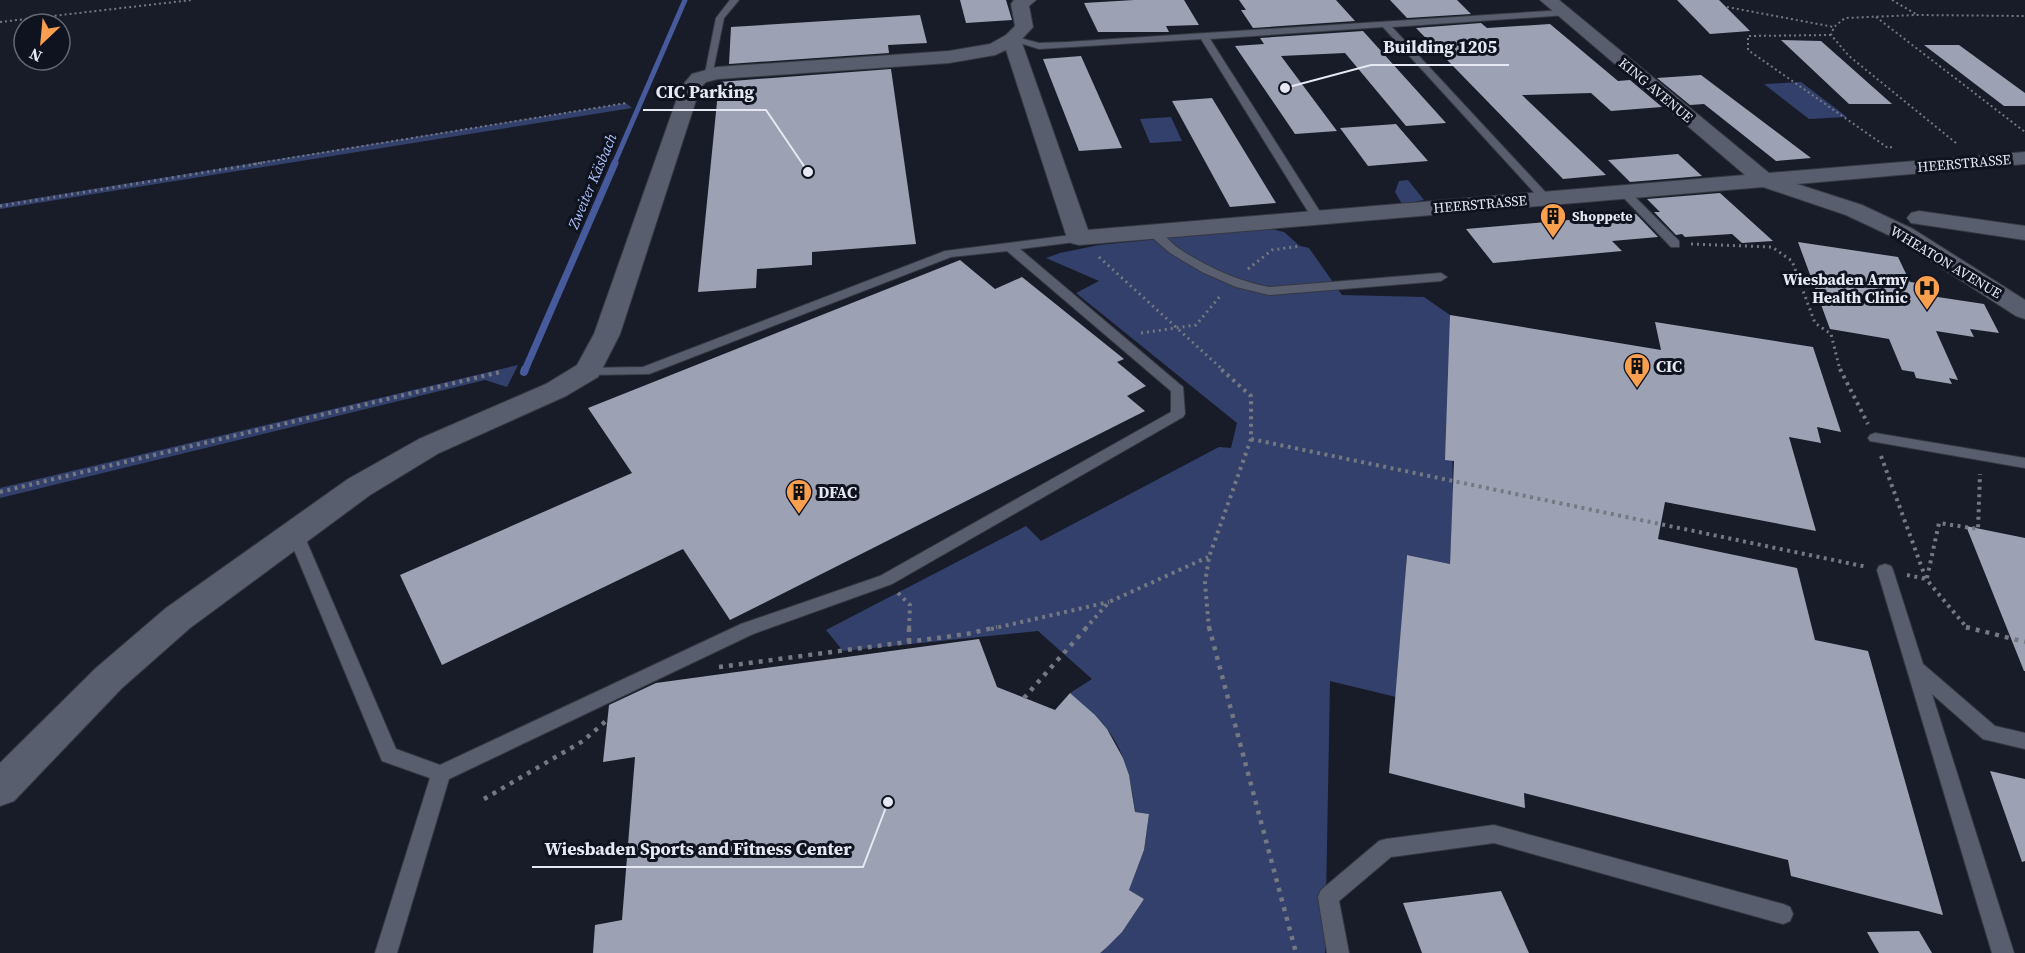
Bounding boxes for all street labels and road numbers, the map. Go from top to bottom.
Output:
street label: KING AVENUE [1615,53,1697,127]
street label: HEERSTRASSE [1917,149,2011,177]
street label: HEERSTRASSE [1433,190,1527,218]
street label: WHEATON AVENUE [1886,221,2006,303]

